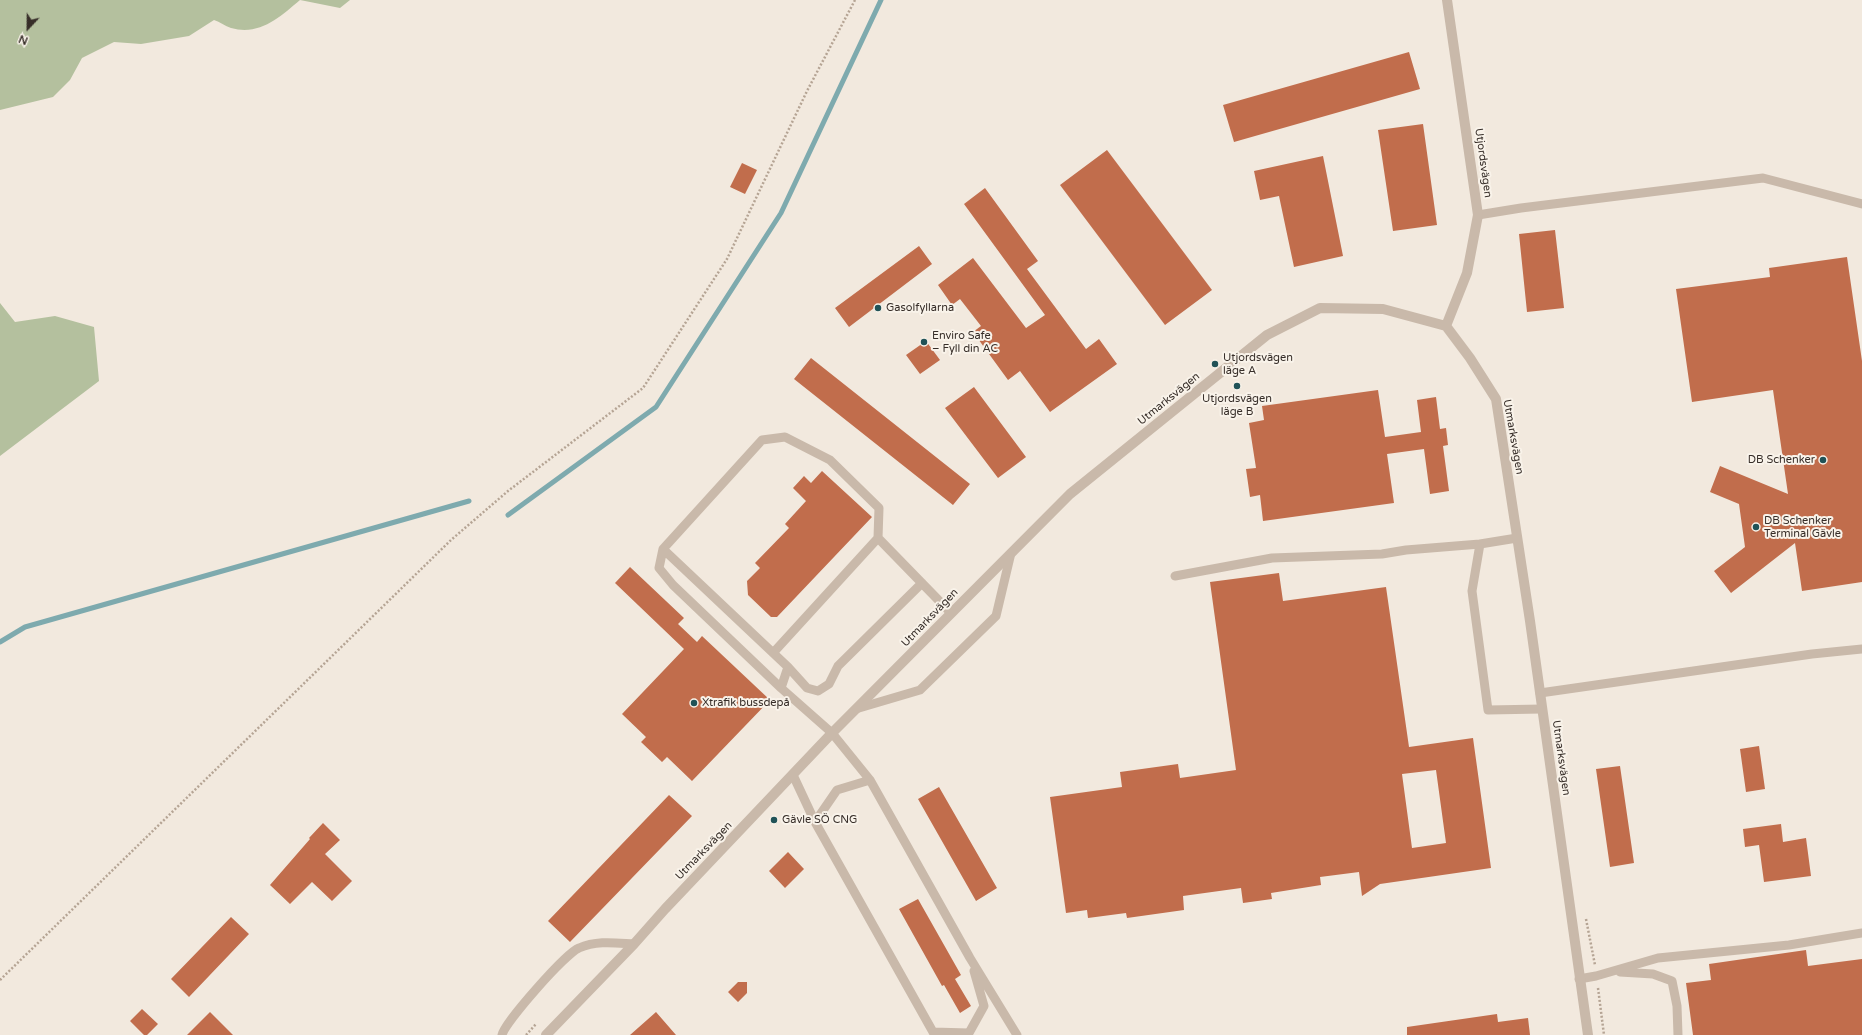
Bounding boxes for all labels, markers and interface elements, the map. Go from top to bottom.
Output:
north arrow [8,8,48,48]
text: N [17,32,30,47]
street label: Utjordsvägen [1472,127,1494,199]
place label: Gasolfyllarna [886,301,954,315]
marker: Gasolfyllarna [873,303,883,313]
place label: Enviro Safe – Fyll din AC [932,329,998,355]
marker: Enviro Safe – Fyll din AC [919,337,929,347]
place label: Utjordsvägen läge A [1223,351,1293,377]
marker: Utjordsvägen läge A [1210,359,1220,369]
street label: Utmarksvägen [1135,370,1203,428]
marker: Utjordsvägen läge B [1232,381,1242,391]
place label: Utjordsvägen läge B [1202,392,1272,418]
street label: Utmarksvägen [1500,398,1526,476]
place label: DB Schenker [1748,453,1815,467]
marker: DB Schenker [1818,455,1828,465]
place label: DB Schenker Terminal Gävle [1764,514,1841,540]
marker: DB Schenker Terminal Gävle [1751,522,1761,532]
street label: Utmarksvägen [899,586,961,650]
place label: Xtrafik bussdepå [702,696,790,710]
marker: Xtrafik bussdepå [689,698,699,708]
street label: Utmarksvägen [1549,719,1573,797]
place label: Gävle SÖ CNG [782,813,857,827]
marker: Gävle SÖ CNG [769,815,779,825]
street label: Utmarksvägen [673,819,735,883]

